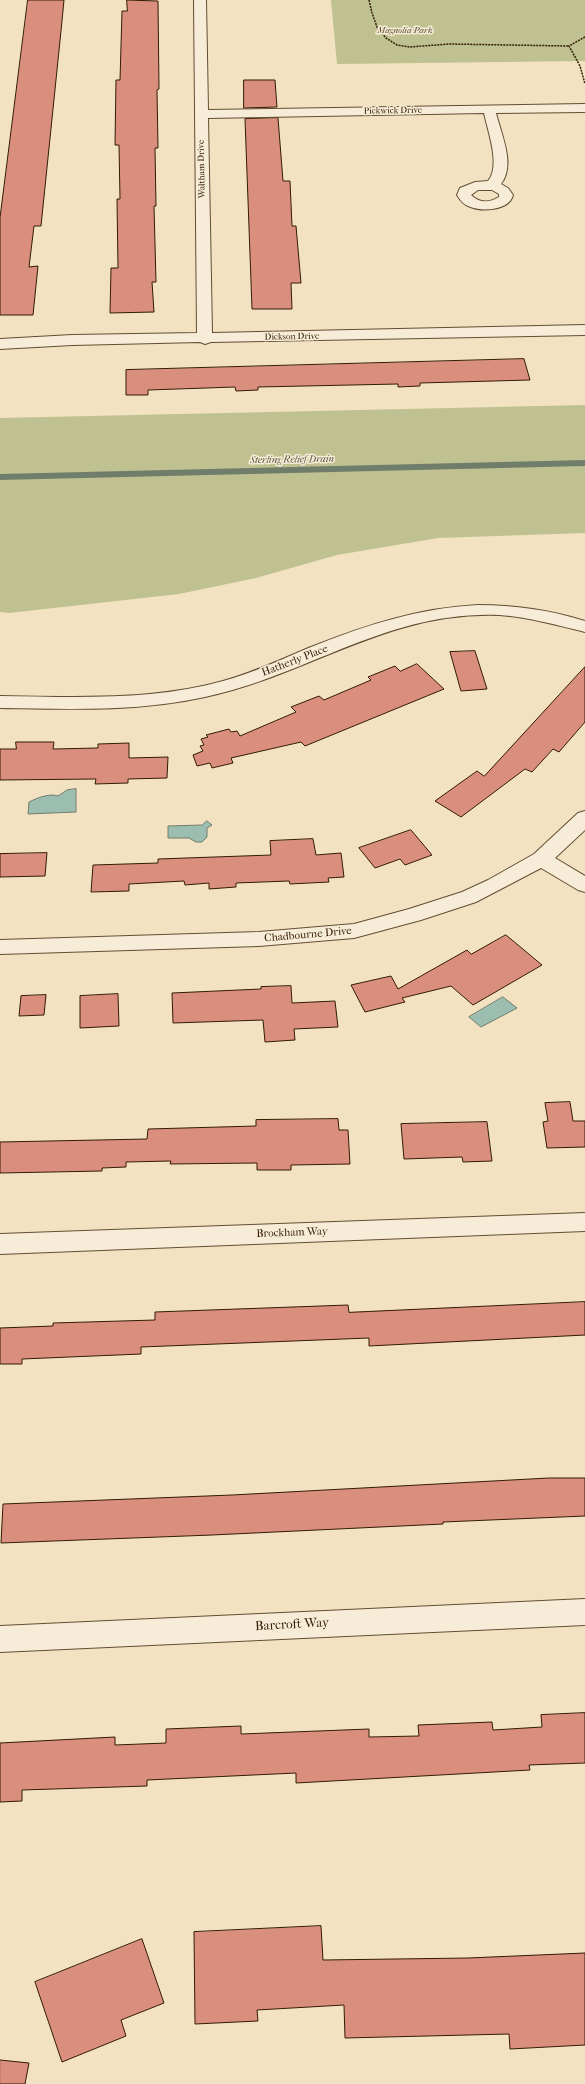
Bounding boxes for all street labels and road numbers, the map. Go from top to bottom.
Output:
street label: Pickwick Drive [364,105,422,117]
street label: Waltham Drive [196,140,208,198]
street label: Dickson Drive [264,331,320,343]
street label: Hatherly Place [260,642,330,680]
street label: Chadbourne Drive [264,925,352,945]
street label: Brockham Way [256,1225,328,1241]
street label: Barcroft Way [255,1615,329,1635]

